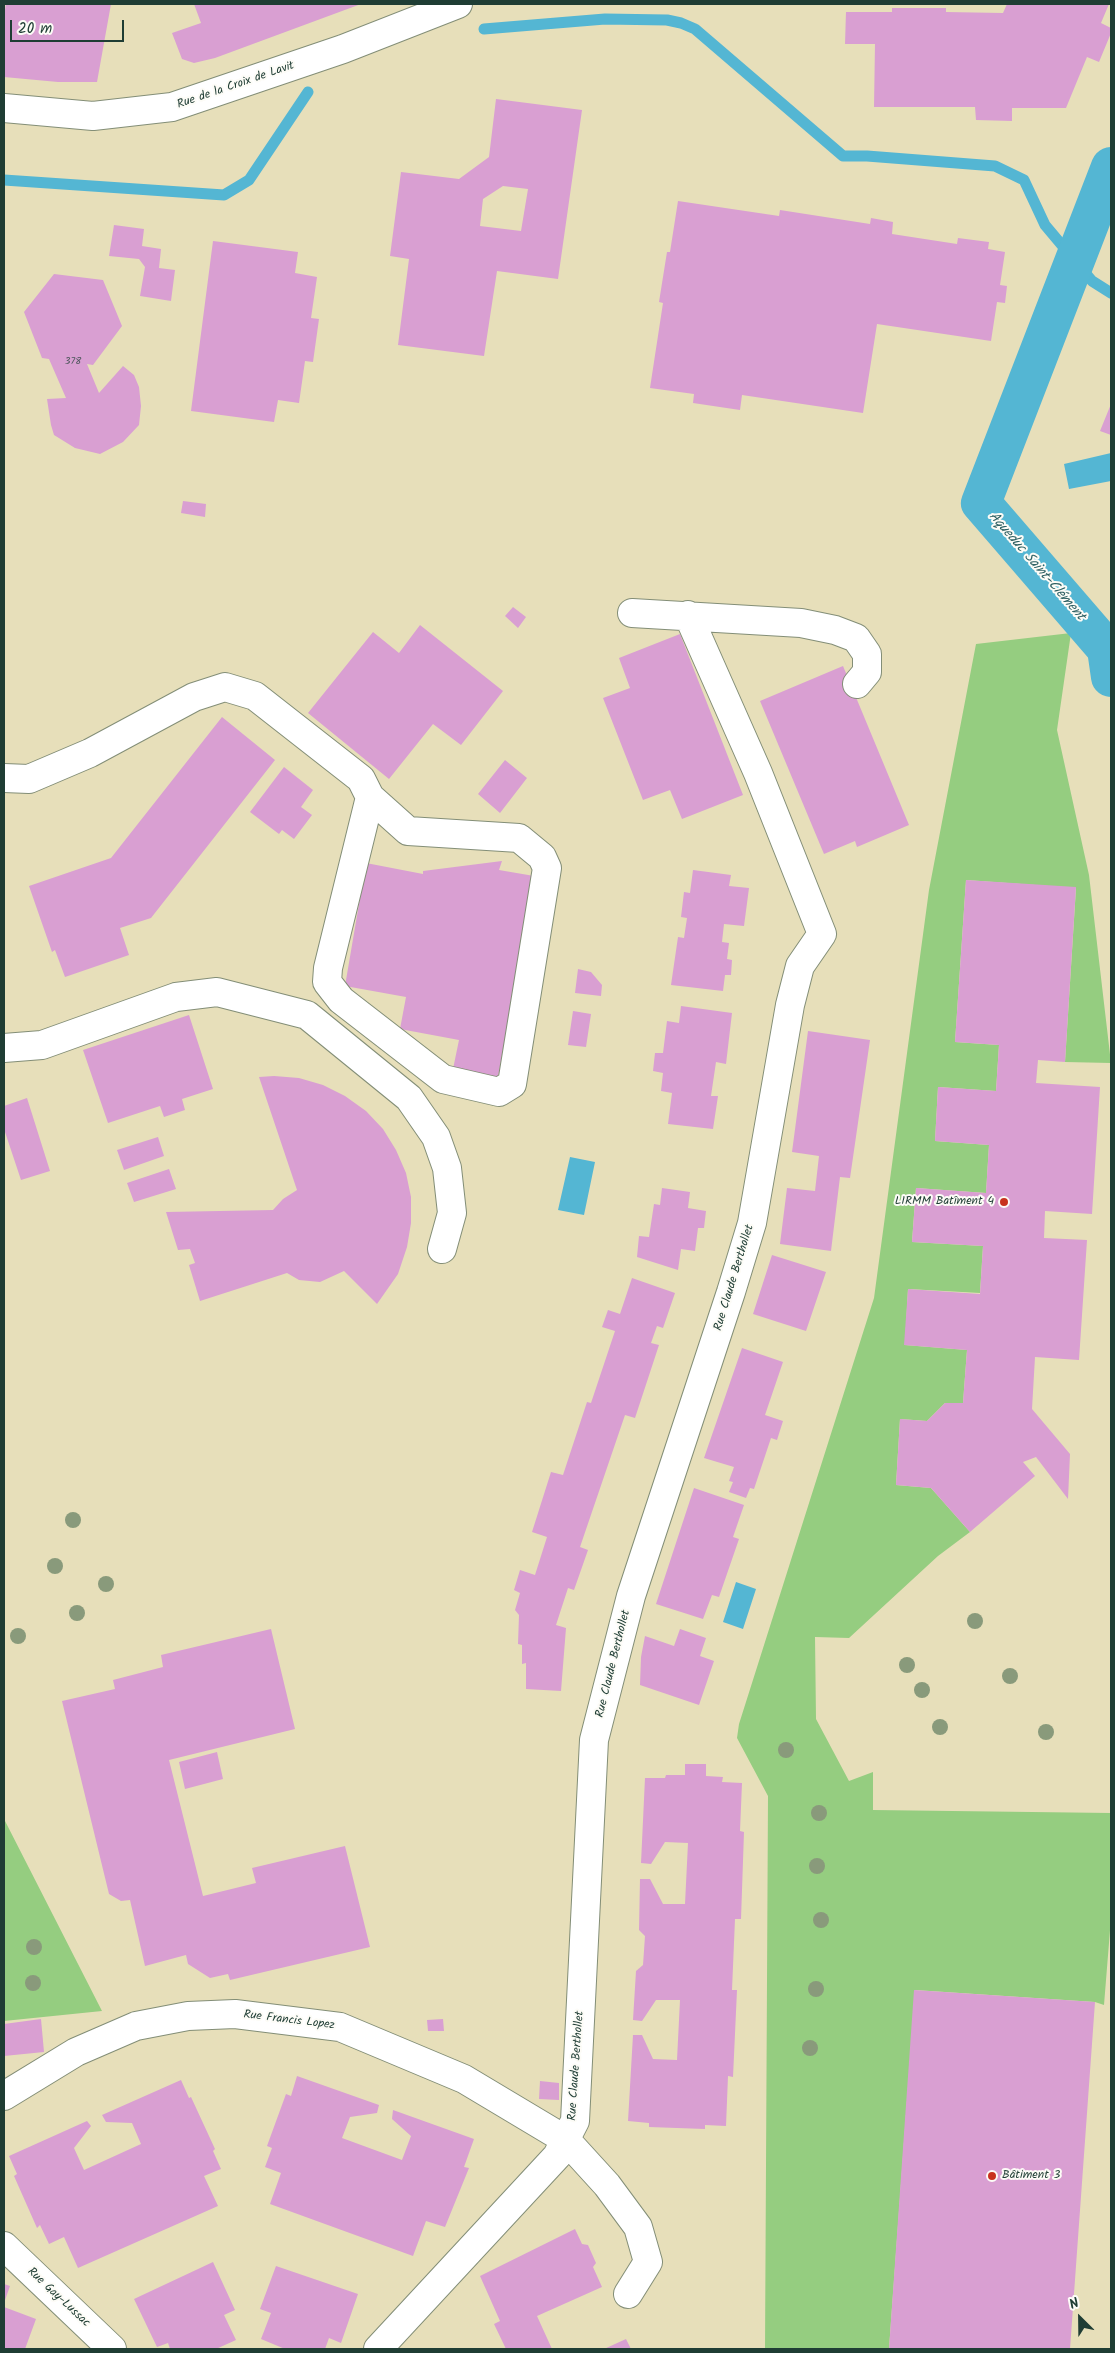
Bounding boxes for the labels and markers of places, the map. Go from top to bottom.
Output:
place label: LIRMM Batîment 4 [895,1195,994,1209]
marker: LIRMM Batîment 4 [998,1196,1010,1208]
place label: Bâtiment 3 [1002,2169,1060,2183]
marker: Bâtiment 3 [986,2170,998,2182]

